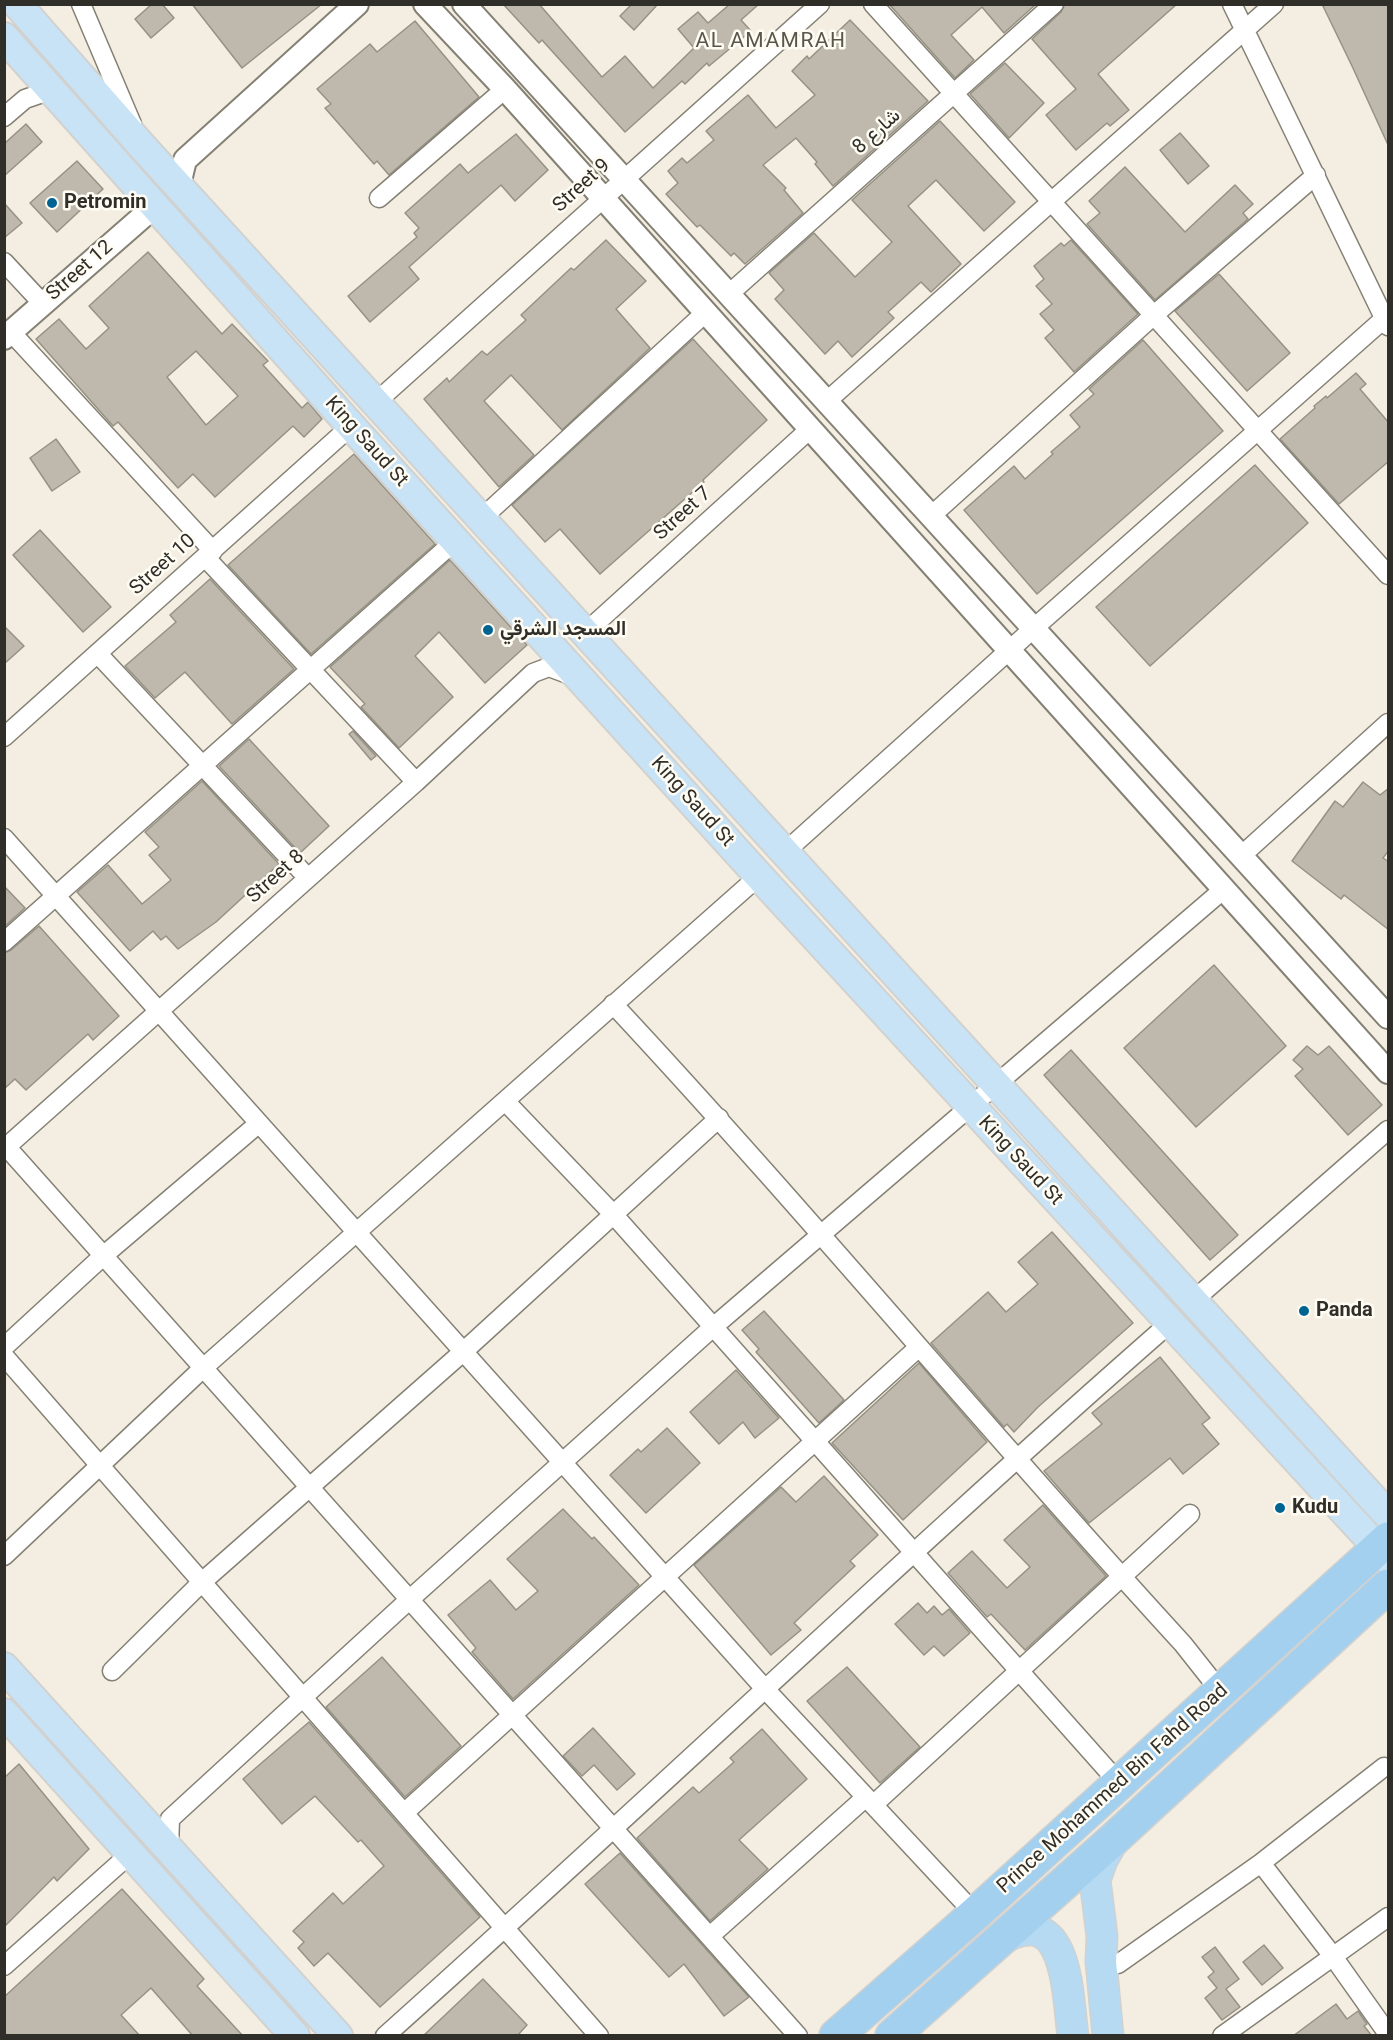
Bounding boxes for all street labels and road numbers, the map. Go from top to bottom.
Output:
street label: شارع 8 [848,104,906,160]
street label: Street 9 [548,154,616,218]
street label: Street 12 [42,236,118,306]
street label: King Saud St [319,392,413,492]
street label: Street 7 [649,482,717,546]
street label: Street 10 [125,529,201,601]
street label: King Saud St [645,752,739,852]
street label: Street 8 [242,845,310,909]
street label: King Saud St [973,1111,1067,1211]
street label: Prince Mohammed Bin Fahd Road [993,1679,1233,1899]

